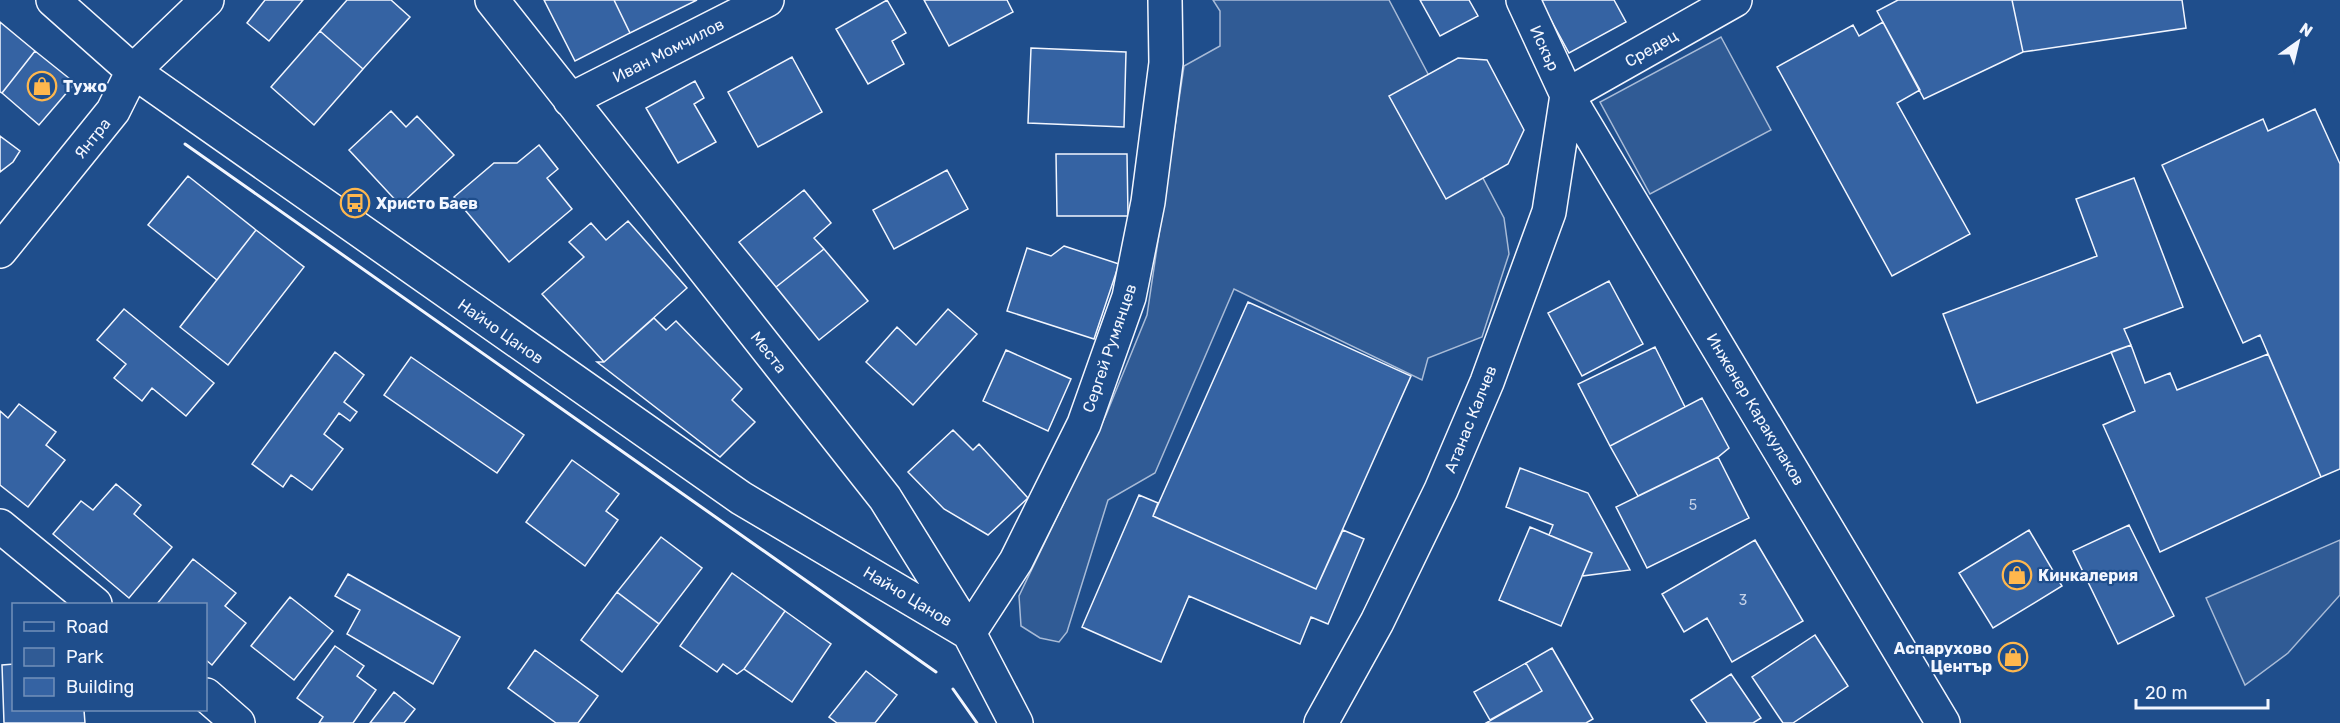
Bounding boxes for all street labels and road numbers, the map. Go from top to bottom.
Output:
street label: Иван Момчилов [610,14,727,87]
street label: Искър [1526,22,1563,74]
street label: Средец [1622,26,1681,71]
street label: Янтра [70,114,115,163]
street label: Сергей Румянцев [1079,281,1140,415]
street label: Найчо Цанов [454,295,547,368]
street label: Места [746,328,791,377]
street label: Инженер Каракулаков [1703,330,1809,489]
street label: Атанас Калчев [1440,363,1501,476]
street label: Найчо Цанов [860,562,956,630]

